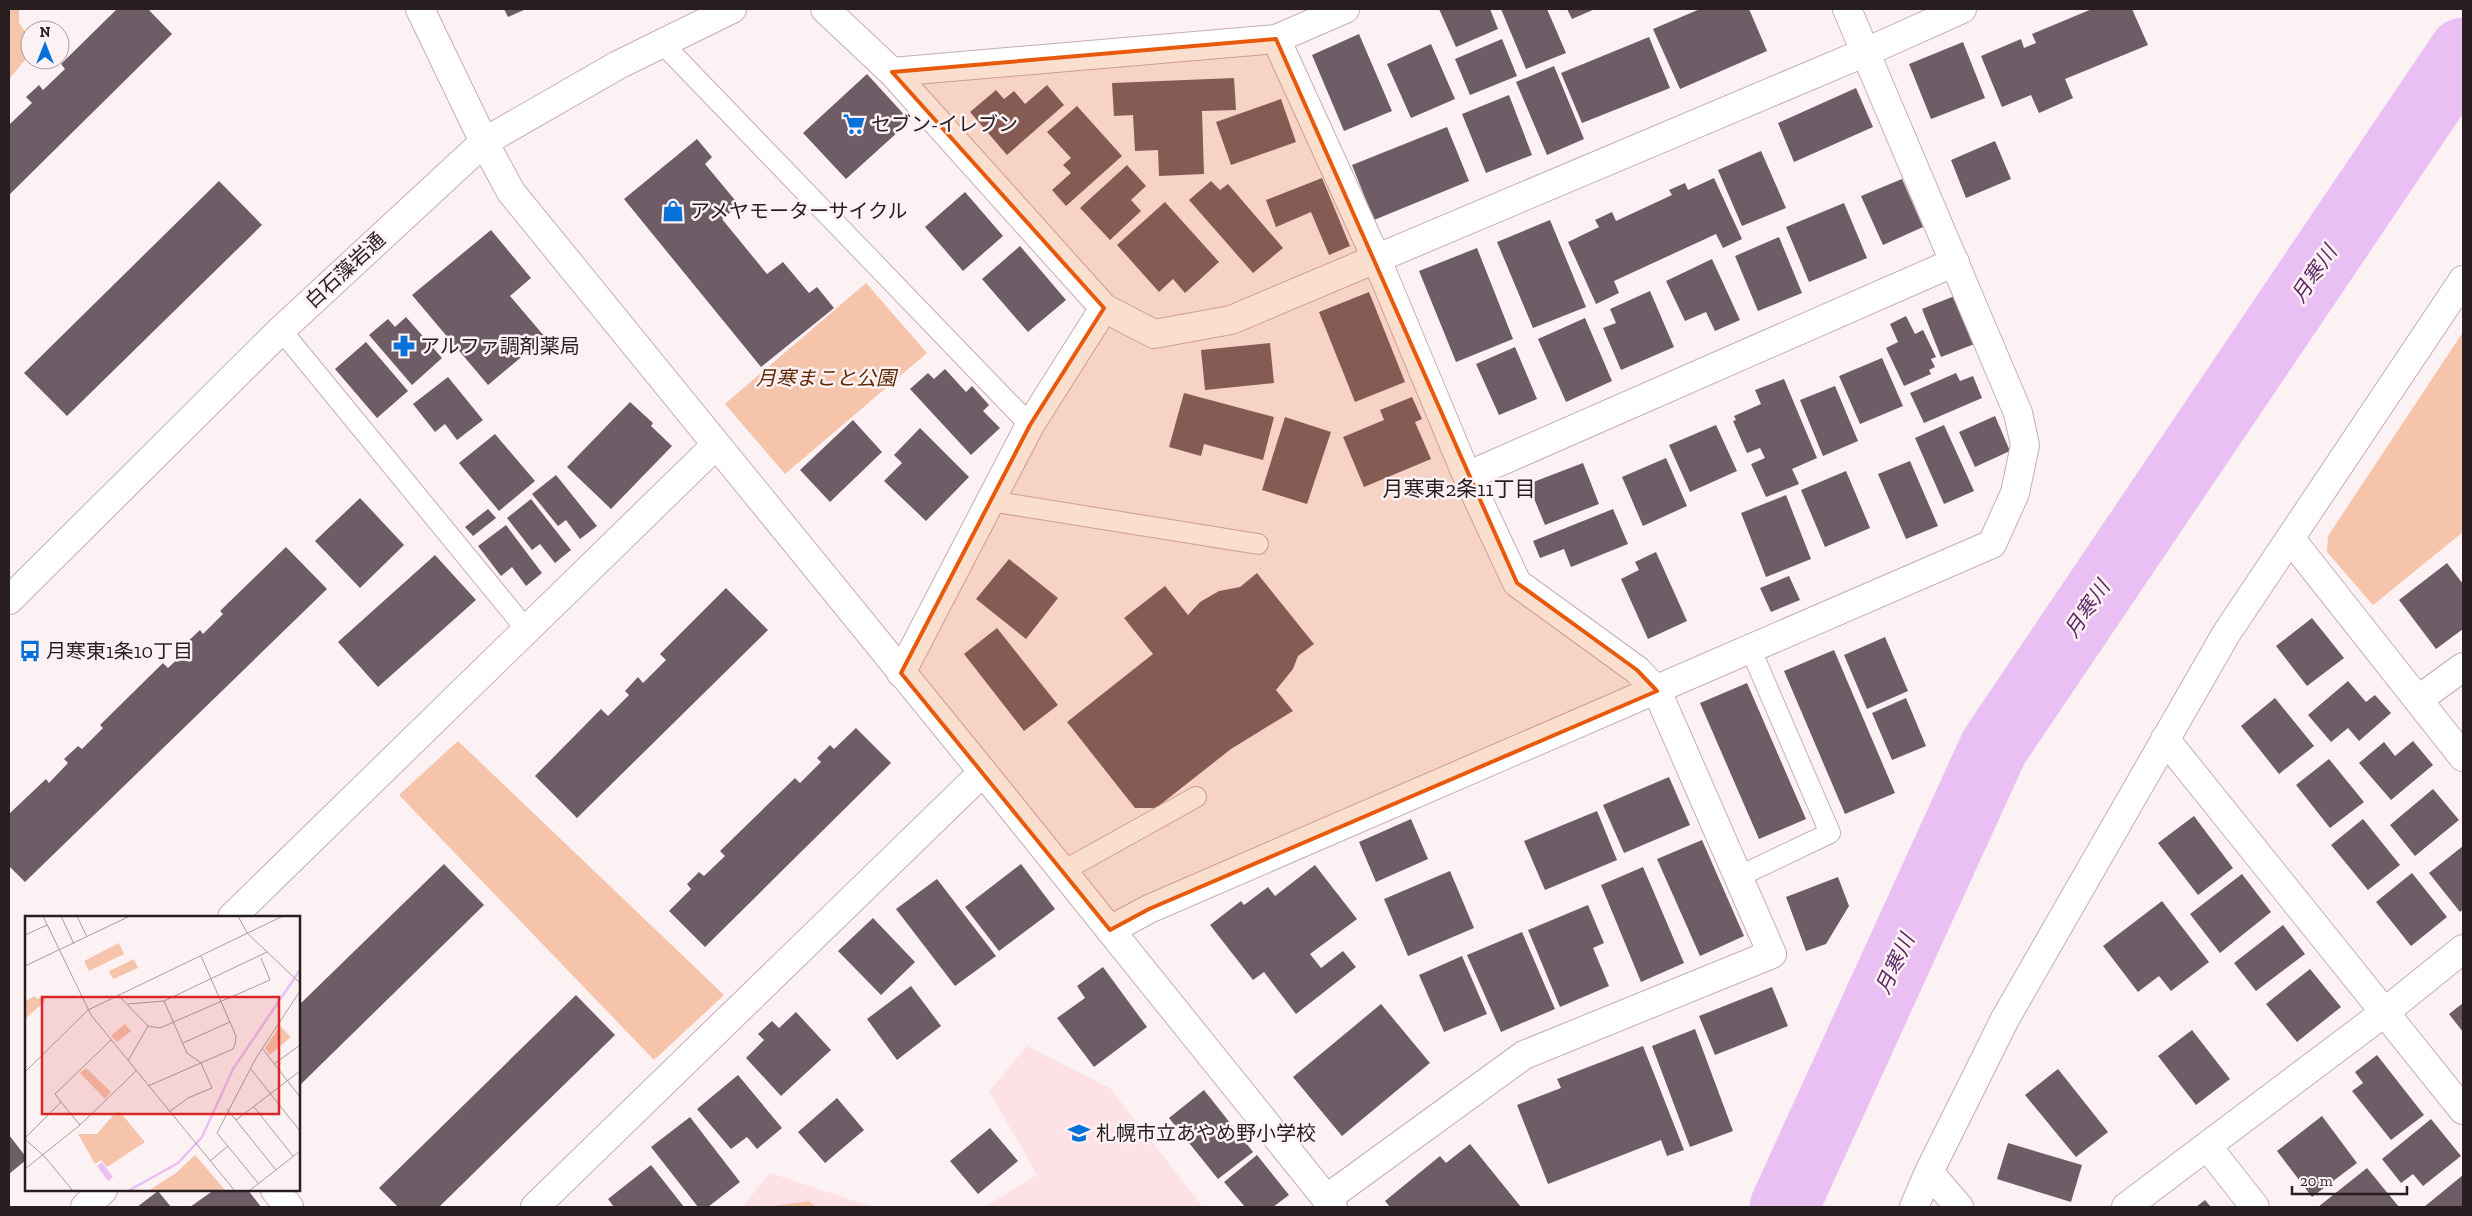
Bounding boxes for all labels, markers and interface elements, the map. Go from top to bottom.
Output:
north arrow [20,20,70,70]
text: N [40,24,51,41]
supermarket icon: セブン-イレブン [841,111,867,137]
place label: セブン-イレブン [871,112,1018,136]
shop icon: アメヤモーターサイクル [660,198,686,224]
place label: アメヤモーターサイクル [690,199,908,223]
street label: 白石藻岩通 [300,227,390,313]
water label: 月寒川 [2286,239,2343,307]
pharmacy icon: アルファ調剤薬局 [391,333,417,359]
place label: アルファ調剤薬局 [420,334,580,358]
park label: 月寒まこと公園 [756,366,899,390]
district label: 月寒東2条11丁目 [1383,476,1535,501]
water label: 月寒川 [2059,574,2116,642]
bus stop icon: 月寒東1条10丁目 [17,638,43,664]
place label: 月寒東1条10丁目 [46,639,193,663]
inset map [25,916,300,1191]
water label: 月寒川 [1870,928,1920,998]
school or university icon: 札幌市立あやめ野小学校 [1066,1120,1092,1146]
place label: 札幌市立あやめ野小学校 [1096,1121,1316,1145]
scale bar [2292,1164,2407,1196]
text: 20 m [2300,1172,2333,1190]

